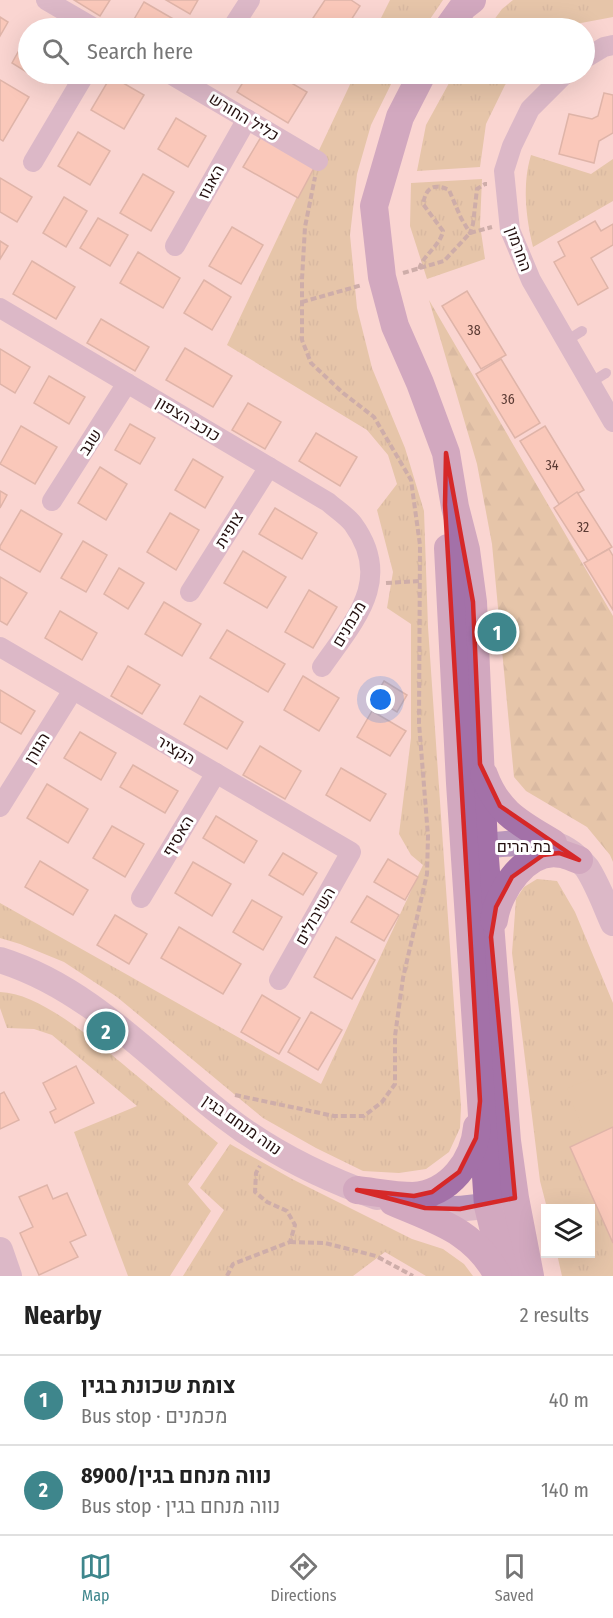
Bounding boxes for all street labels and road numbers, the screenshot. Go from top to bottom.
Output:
street label: כליל החורש [206,89,282,145]
street label: האגוז [194,162,228,202]
street label: החרמון [502,224,536,274]
street label: כוכב הצפון [152,392,224,446]
street label: שגב [75,425,105,459]
street label: צופית [211,509,247,551]
street label: מכמנים [328,598,370,650]
street label: הגורן [20,729,54,767]
street label: הקציר [154,732,198,768]
street label: האסיף [158,812,198,860]
street label: בת הרים [497,837,552,856]
street label: השיבולים [291,884,339,948]
street label: נווה מנחם בגין [199,1091,285,1159]

